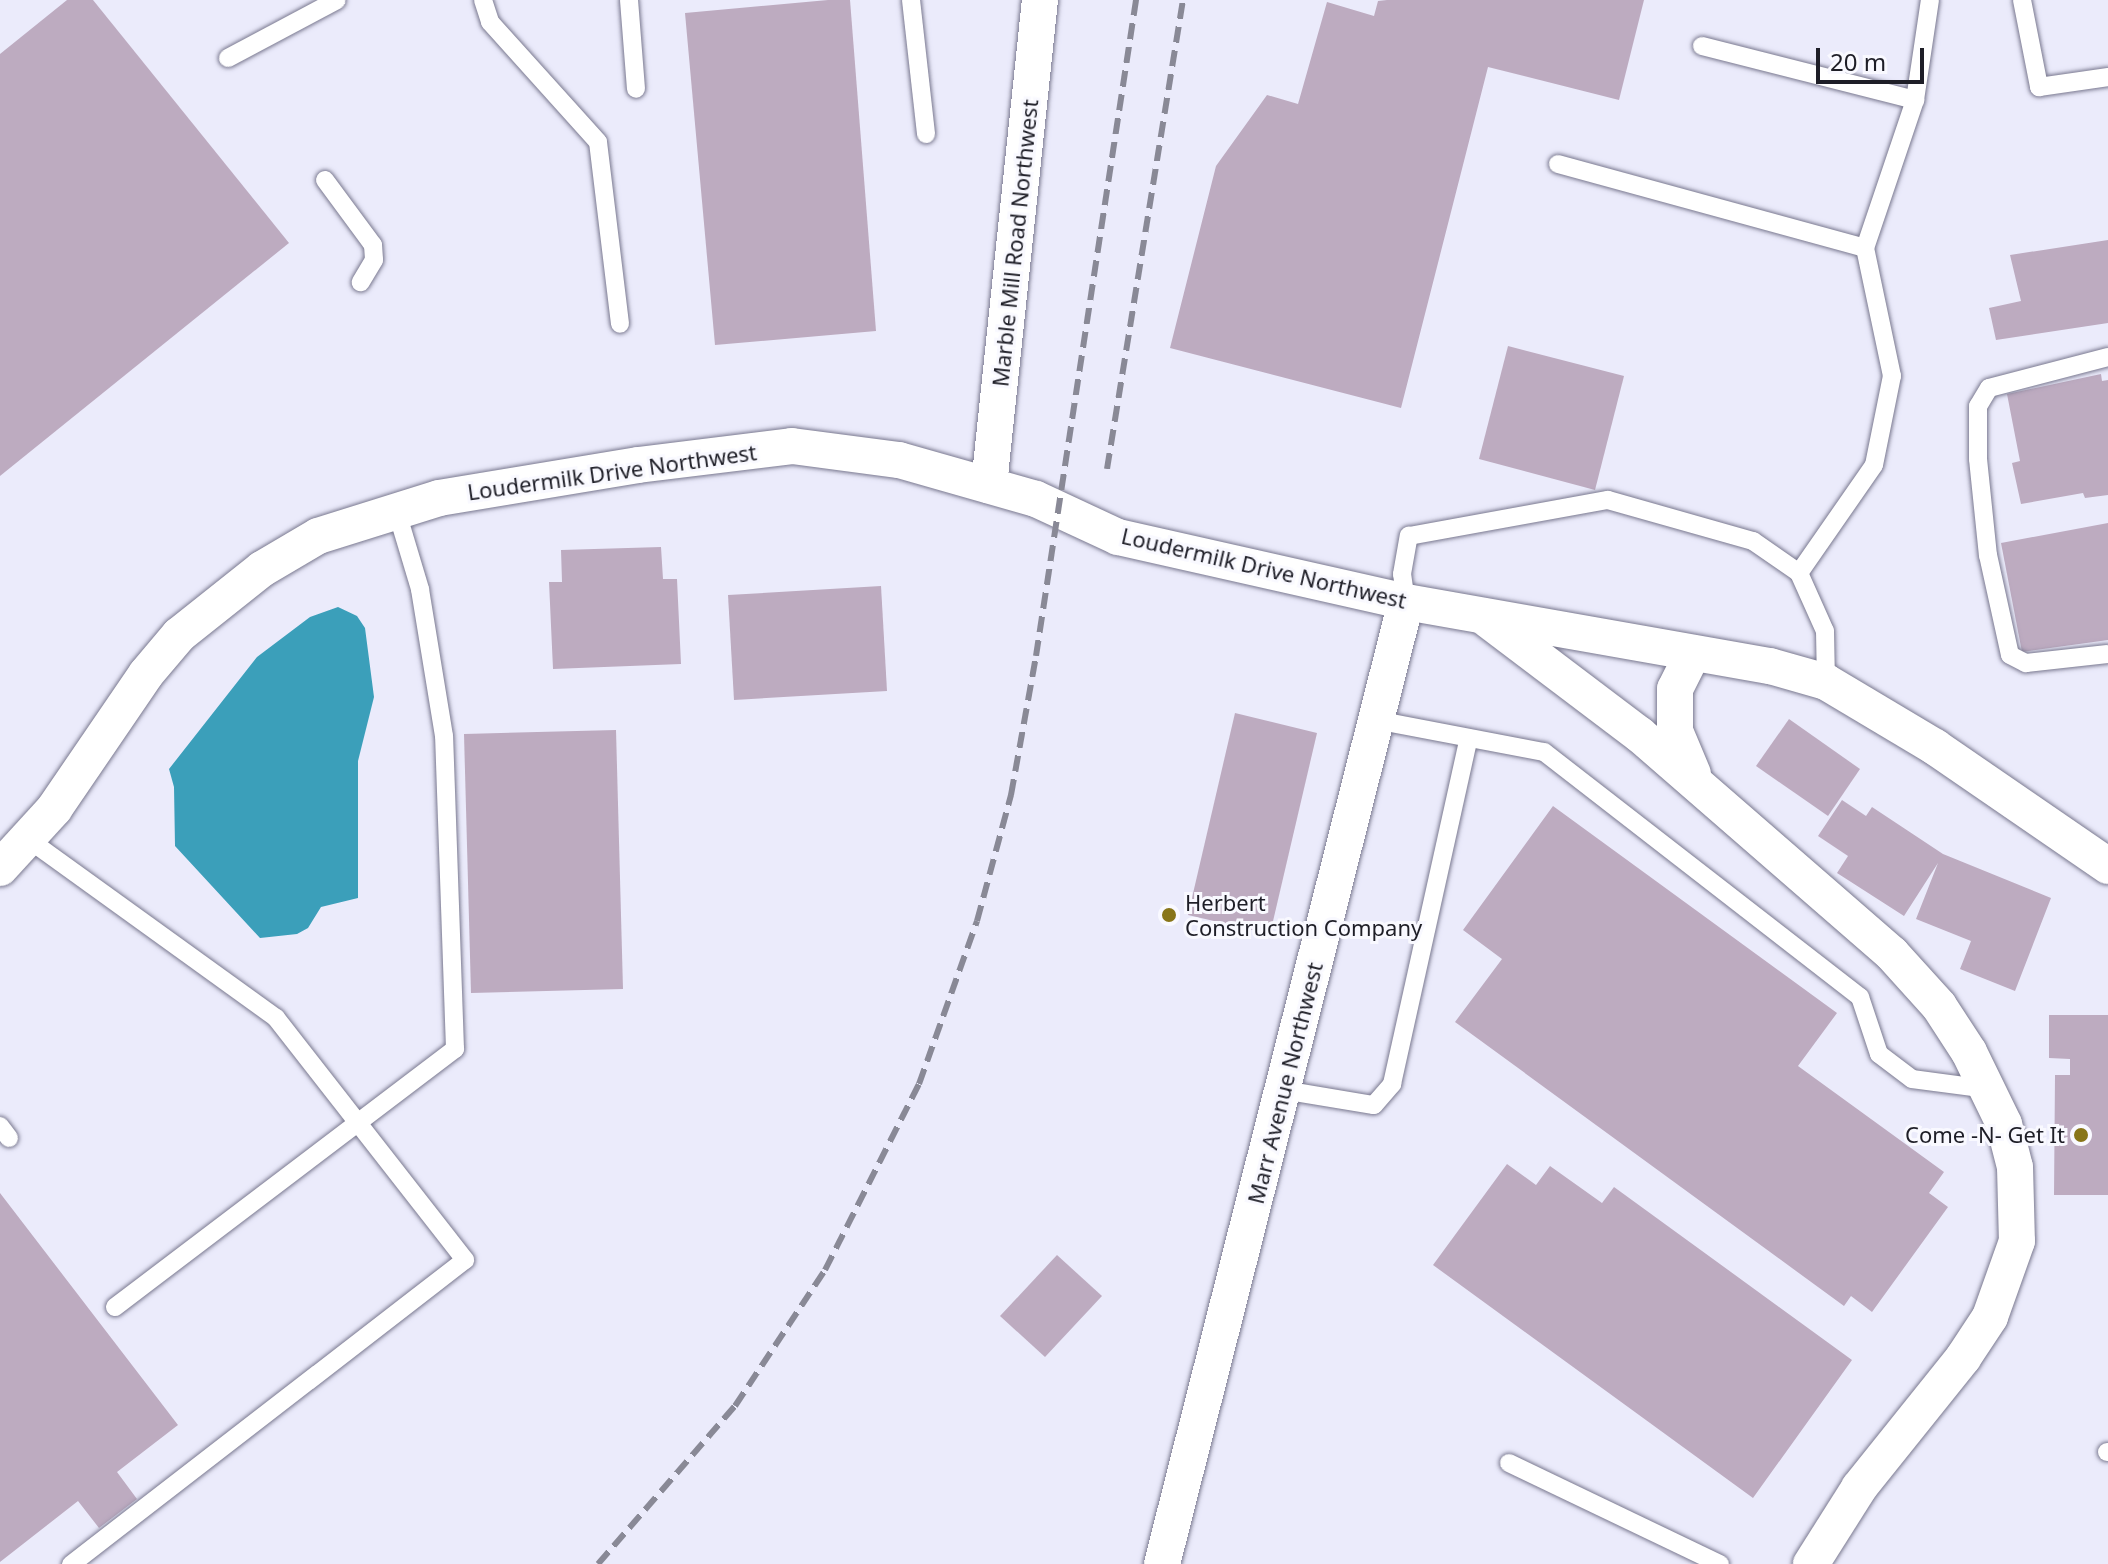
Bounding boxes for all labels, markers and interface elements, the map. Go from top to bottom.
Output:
scale bar [1820,32,1928,82]
text: 20 m [1830,45,1886,78]
street label: Marble Mill Road Northwest [987,98,1043,388]
street label: Loudermilk Drive Northwest [466,439,758,505]
street label: Loudermilk Drive Northwest [1119,522,1409,614]
place label: Herbert Construction Company [1185,889,1422,940]
marker: Herbert Construction Company [1160,906,1178,924]
street label: Marr Avenue Northwest [1242,959,1328,1207]
place label: Come -N- Get It [1905,1122,2065,1148]
marker: Come -N- Get It [2072,1126,2090,1144]

